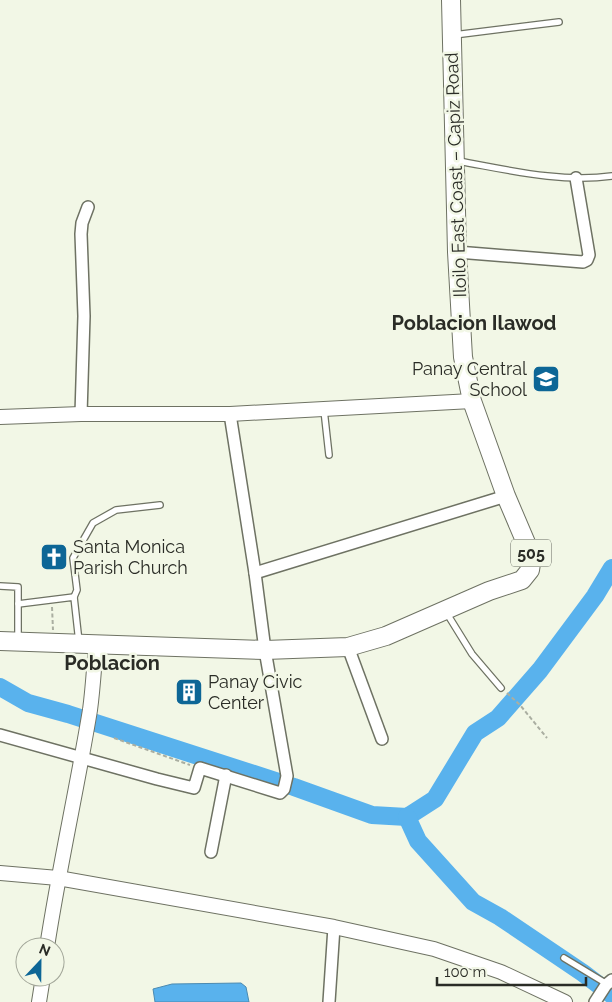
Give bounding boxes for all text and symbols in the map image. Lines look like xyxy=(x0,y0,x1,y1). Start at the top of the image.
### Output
street label: Iloilo East Coast – Capiz Road xyxy=(441,52,470,298)
district label: Poblacion Ilawod xyxy=(392,311,557,335)
place label: Panay Central School xyxy=(412,358,527,400)
school or university icon: Panay Central School xyxy=(531,364,561,394)
place label: Santa Monica Parish Church xyxy=(73,536,188,578)
road number: 505 xyxy=(511,540,551,566)
church icon: Santa Monica Parish Church xyxy=(39,542,69,572)
district label: Poblacion xyxy=(64,651,160,675)
place label: Panay Civic Center xyxy=(208,671,303,713)
building icon: Panay Civic Center xyxy=(174,677,204,707)
north arrow xyxy=(15,937,65,987)
text: N xyxy=(37,941,53,959)
scale bar xyxy=(437,954,586,986)
text: 100 m xyxy=(444,963,486,981)

